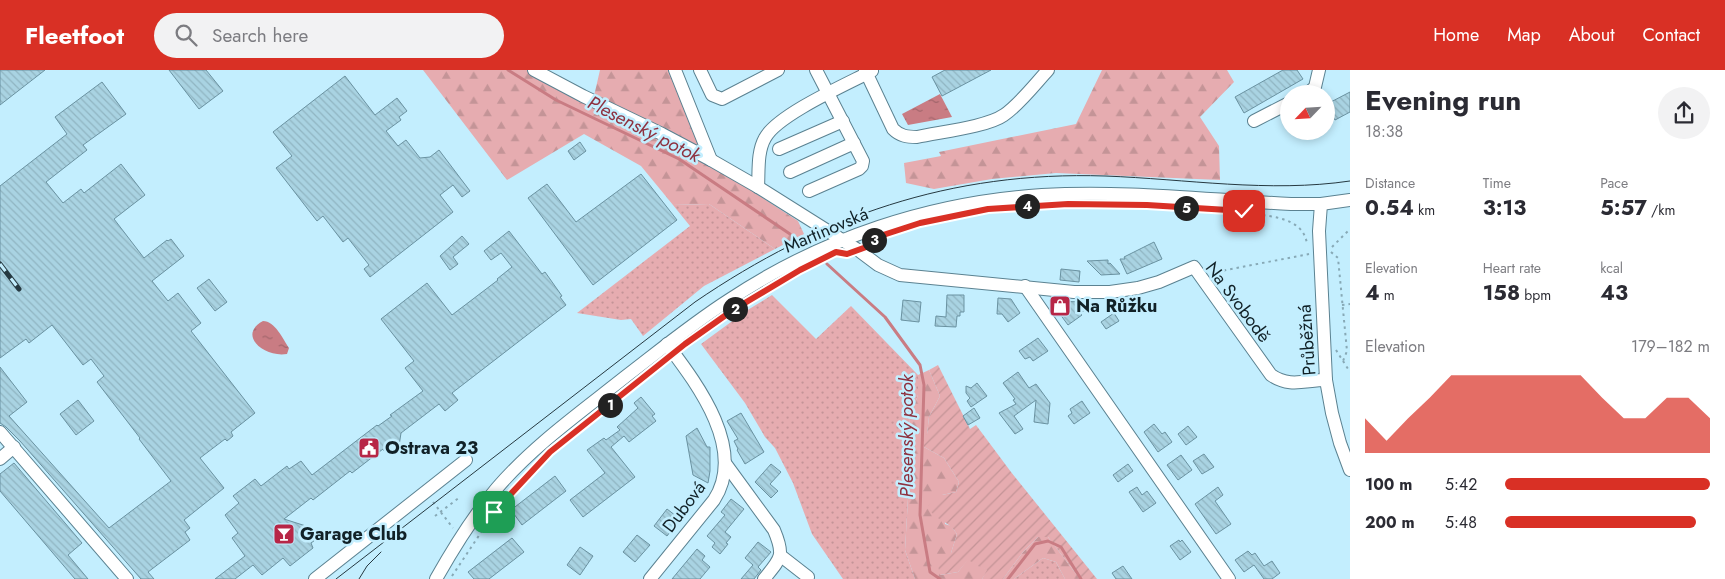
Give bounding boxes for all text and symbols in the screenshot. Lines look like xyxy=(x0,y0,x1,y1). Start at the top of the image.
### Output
search box xyxy=(154,13,504,58)
text: Fleetfoot xyxy=(25,18,124,53)
icon: search xyxy=(172,21,200,49)
text: Search here xyxy=(212,22,308,49)
text: Home xyxy=(1433,22,1479,48)
text: Map xyxy=(1507,22,1541,48)
text: About xyxy=(1569,22,1614,48)
text: Contact xyxy=(1642,22,1700,48)
text: Evening run xyxy=(1365,80,1521,121)
north arrow xyxy=(1280,85,1335,140)
map controls xyxy=(1280,85,1335,140)
button: share xyxy=(1658,87,1710,139)
water label: Plesenský potok xyxy=(583,89,706,169)
text: 18:38 xyxy=(1365,120,1403,143)
text: Distance xyxy=(1365,173,1415,193)
text: Time xyxy=(1483,173,1511,193)
text: Pace xyxy=(1600,173,1628,193)
pin xyxy=(1223,190,1265,232)
text: 0.54 xyxy=(1365,193,1414,223)
text: 3:13 xyxy=(1483,193,1526,223)
text: 5:57 xyxy=(1600,193,1647,223)
pin: 4 xyxy=(1014,194,1040,218)
text: 4 xyxy=(1023,196,1032,216)
pin: 5 xyxy=(1174,196,1198,220)
icon: check xyxy=(1230,197,1258,225)
text: 5 xyxy=(1182,198,1191,218)
text: km xyxy=(1414,200,1435,220)
text: /km xyxy=(1647,200,1675,220)
street label: Martinovská xyxy=(780,201,872,259)
pin: 3 xyxy=(862,228,886,252)
text: 3 xyxy=(870,230,879,250)
street label: Na Svobodě xyxy=(1199,256,1277,348)
text: Elevation xyxy=(1365,258,1418,278)
text: Heart rate xyxy=(1483,258,1541,278)
text: kcal xyxy=(1600,258,1623,278)
text: 4 xyxy=(1365,278,1380,308)
text: 158 xyxy=(1483,278,1520,308)
text: 43 xyxy=(1600,278,1628,308)
text: m xyxy=(1380,285,1395,305)
text: bpm xyxy=(1520,285,1551,305)
place label: Na Růžku xyxy=(1076,293,1157,319)
shop icon: Na Růžku xyxy=(1048,294,1072,318)
pin: 2 xyxy=(722,296,748,322)
text: 2 xyxy=(731,299,740,319)
street label: Průběžná xyxy=(1292,304,1322,376)
text: Elevation xyxy=(1365,335,1425,358)
text: 179–182 m xyxy=(1631,335,1710,358)
water label: Plesenský potok xyxy=(893,373,920,498)
pin: 1 xyxy=(598,392,622,418)
text: 1 xyxy=(607,395,614,415)
place label: Ostrava 23 xyxy=(385,435,478,461)
public building icon: Ostrava 23 xyxy=(357,436,381,460)
text: 100 m xyxy=(1365,473,1412,496)
text: 5:42 xyxy=(1445,473,1477,496)
street label: Dubová xyxy=(656,476,712,538)
pin xyxy=(473,491,515,533)
icon: arrive xyxy=(480,498,508,526)
text: 200 m xyxy=(1365,511,1415,534)
text: 5:48 xyxy=(1445,511,1477,534)
place label: Garage Club xyxy=(300,521,407,547)
bar icon: Garage Club xyxy=(272,522,296,546)

